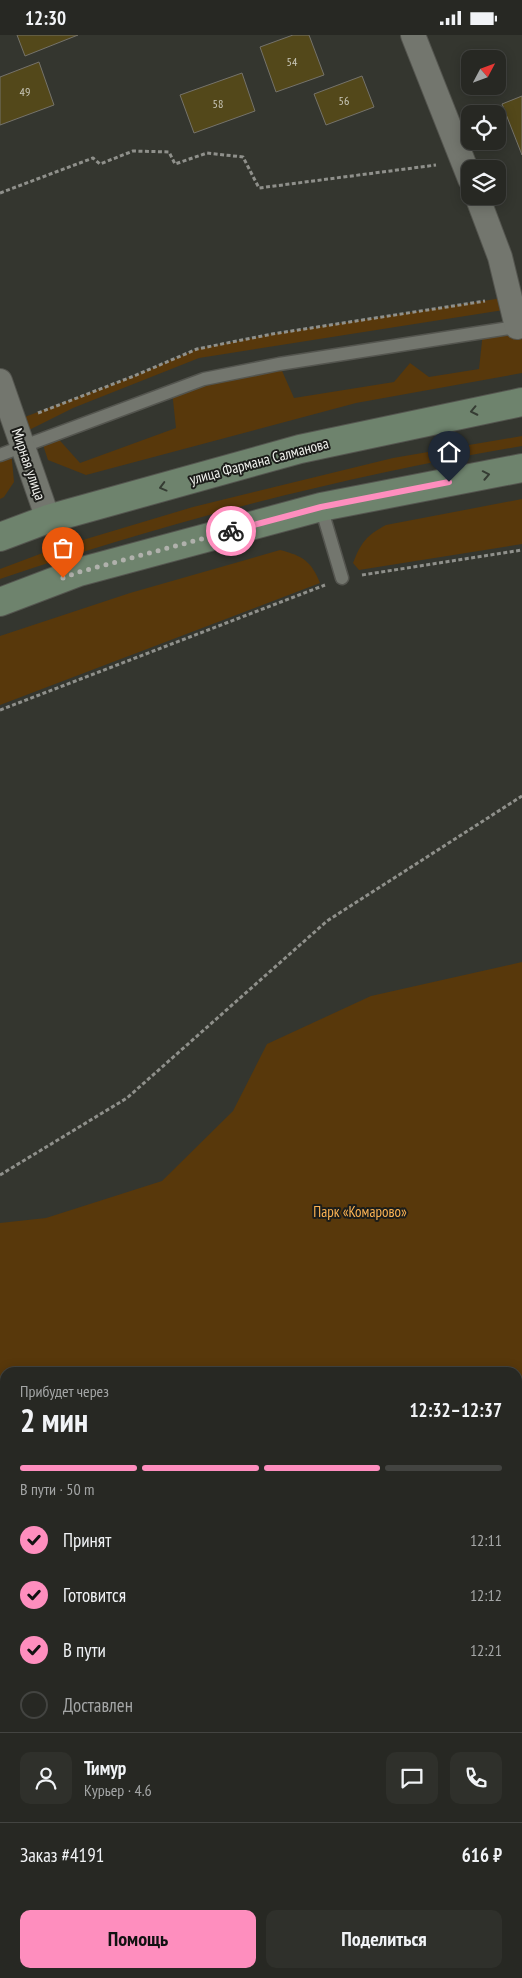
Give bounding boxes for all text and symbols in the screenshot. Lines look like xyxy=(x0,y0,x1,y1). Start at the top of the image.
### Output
text: 12:30 xyxy=(25,6,66,30)
north arrow xyxy=(461,50,506,95)
map controls xyxy=(461,50,506,205)
house number: 54 xyxy=(287,54,298,69)
house number: 49 xyxy=(20,84,30,99)
house number: 56 xyxy=(339,93,349,108)
house number: 58 xyxy=(213,96,223,111)
button: locate xyxy=(461,105,506,150)
button: layers xyxy=(461,160,506,205)
one-way arrow xyxy=(470,405,479,416)
street label: Мирная улица xyxy=(8,426,50,502)
pin xyxy=(428,431,470,482)
street label: улица Фармана Салманова xyxy=(187,433,331,489)
icon: home xyxy=(435,438,463,466)
one-way arrow xyxy=(482,470,491,480)
one-way arrow xyxy=(160,481,168,491)
courier xyxy=(206,506,256,556)
icon: bike xyxy=(217,517,245,545)
pin xyxy=(42,527,84,578)
icon: bag xyxy=(49,534,77,562)
park label: Парк «Комарово» xyxy=(313,1202,407,1221)
text: Прибудет через xyxy=(20,1381,109,1401)
text: 12:32–12:37 xyxy=(409,1398,502,1422)
text: 2 мин xyxy=(20,1399,88,1441)
text: В пути · 50 m xyxy=(20,1479,94,1499)
icon: check xyxy=(20,1526,48,1554)
text: Принят xyxy=(63,1528,111,1552)
text: 12:11 xyxy=(470,1530,502,1550)
icon: check xyxy=(20,1581,48,1609)
text: Готовится xyxy=(63,1583,126,1607)
text: 12:12 xyxy=(470,1585,502,1605)
icon: check xyxy=(20,1636,48,1664)
text: В пути xyxy=(63,1638,106,1662)
text: 12:21 xyxy=(470,1640,502,1660)
text: Доставлен xyxy=(63,1693,133,1717)
button: person xyxy=(20,1752,72,1804)
button: chat xyxy=(386,1752,438,1804)
button: phone xyxy=(450,1752,502,1804)
text: Тимур xyxy=(84,1756,126,1780)
text: Курьер · 4.6 xyxy=(84,1780,152,1800)
text: Заказ #4191 xyxy=(20,1843,104,1867)
text: 616 ₽ xyxy=(462,1843,502,1867)
button: Помощь xyxy=(20,1910,256,1968)
button: Поделиться xyxy=(266,1910,502,1968)

